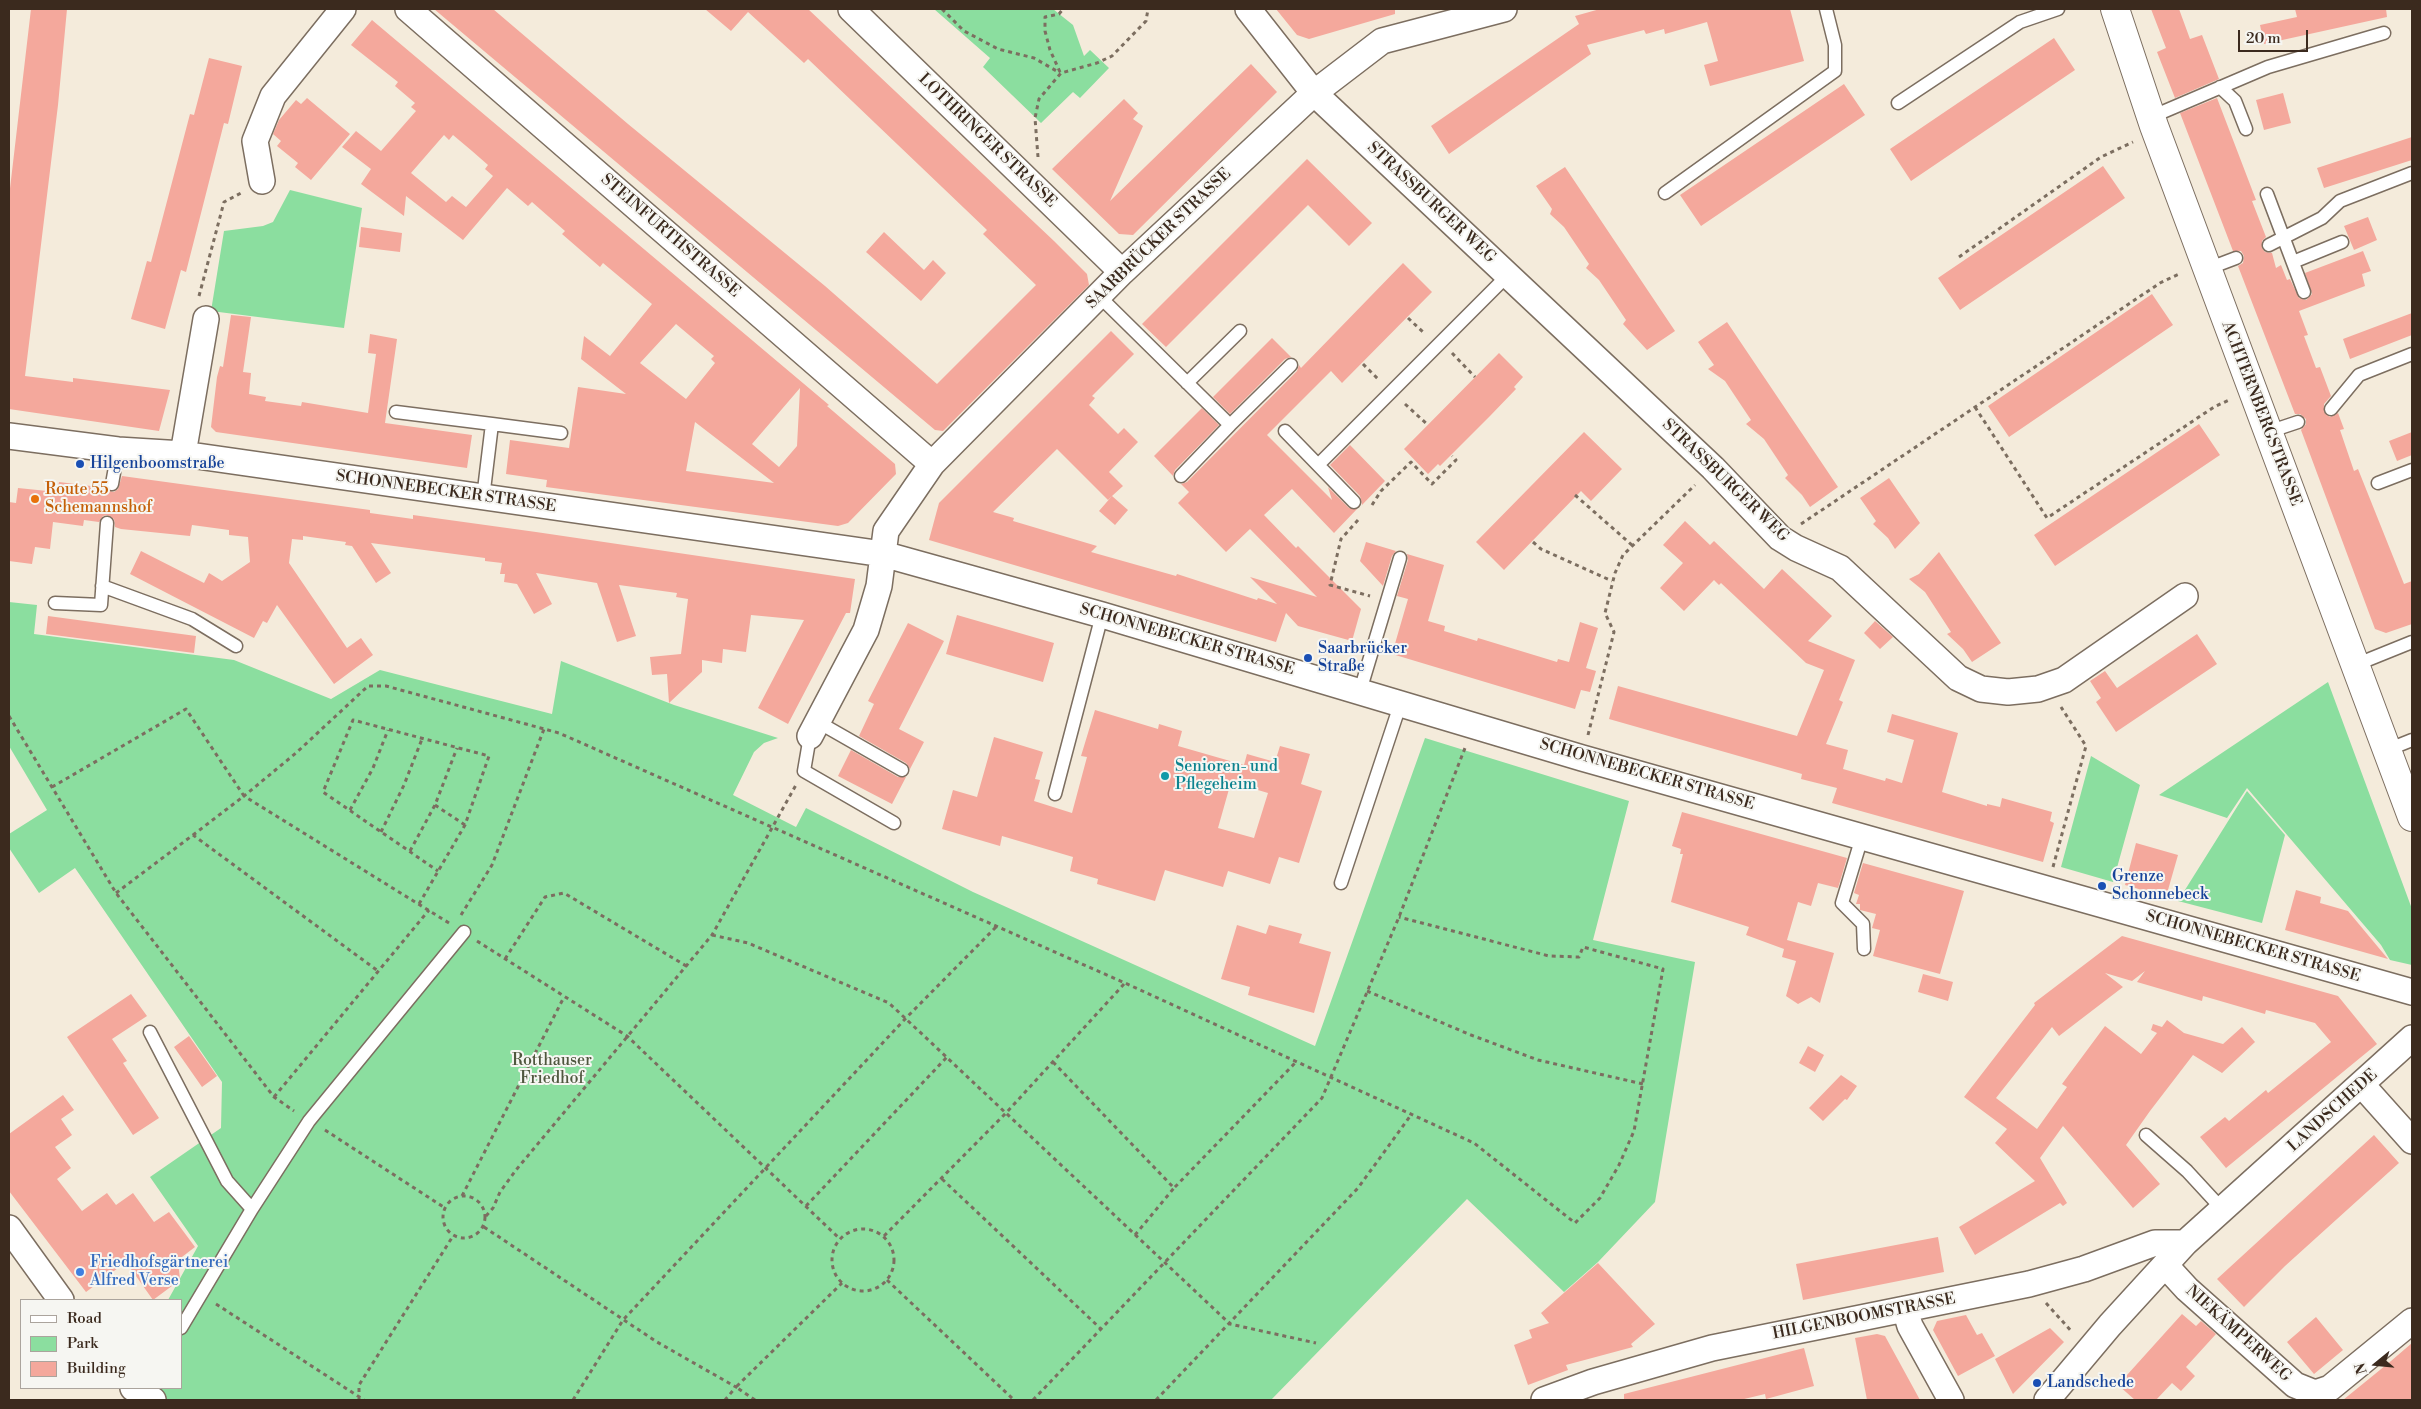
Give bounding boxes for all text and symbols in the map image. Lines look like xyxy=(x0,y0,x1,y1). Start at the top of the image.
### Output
scale bar xyxy=(2241,20,2311,52)
text: 20 m xyxy=(2246,29,2281,48)
street label: LOTHRINGER STRASSE xyxy=(914,70,1060,212)
street label: STRASSBURGER WEG xyxy=(1363,139,1499,267)
street label: SAARBRÜCKER STRASSE xyxy=(1083,165,1235,313)
street label: STEINFURTHSTRASSE xyxy=(596,170,744,302)
street label: ACHTERNBERGSTRASSE xyxy=(2217,319,2305,509)
street label: STRASSBURGER WEG xyxy=(1658,416,1792,546)
place label: Hilgenboomstraße xyxy=(90,454,224,474)
marker: Hilgenboomstraße xyxy=(74,458,86,470)
street label: SCHONNEBECKER STRASSE xyxy=(335,467,557,517)
place label: Route 55 Schemannshof xyxy=(45,480,152,518)
marker: Route 55 Schemannshof xyxy=(29,493,41,505)
street label: SCHONNEBECKER STRASSE xyxy=(1078,600,1296,680)
place label: Saarbrücker Straße xyxy=(1318,639,1407,677)
marker: Saarbrücker Straße xyxy=(1302,652,1314,664)
street label: SCHONNEBECKER STRASSE xyxy=(1538,735,1756,815)
place label: Senioren- und Pflegeheim xyxy=(1175,757,1278,795)
marker: Senioren- und Pflegeheim xyxy=(1159,770,1171,782)
place label: Grenze Schonnebeck xyxy=(2112,867,2208,905)
marker: Grenze Schonnebeck xyxy=(2096,880,2108,892)
street label: SCHONNEBECKER STRASSE xyxy=(2144,907,2362,987)
park label: Rotthauser Friedhof xyxy=(512,1051,592,1089)
street label: LANDSCHEDE xyxy=(2284,1066,2382,1156)
place label: Friedhofsgärtnerei Alfred Verse xyxy=(90,1253,228,1291)
marker: Friedhofsgärtnerei Alfred Verse xyxy=(74,1266,86,1278)
street label: NIEKÄMPERWEG xyxy=(2181,1282,2295,1386)
street label: HILGENBOOMSTRASSE xyxy=(1771,1290,1957,1344)
legend xyxy=(20,1299,182,1389)
text: Road xyxy=(67,1309,102,1328)
text: Park xyxy=(67,1334,98,1353)
north arrow xyxy=(2351,1339,2401,1389)
text: Building xyxy=(67,1359,126,1378)
text: N xyxy=(2351,1360,2372,1376)
place label: Landschede xyxy=(2047,1373,2134,1393)
marker: Landschede xyxy=(2031,1377,2043,1389)

